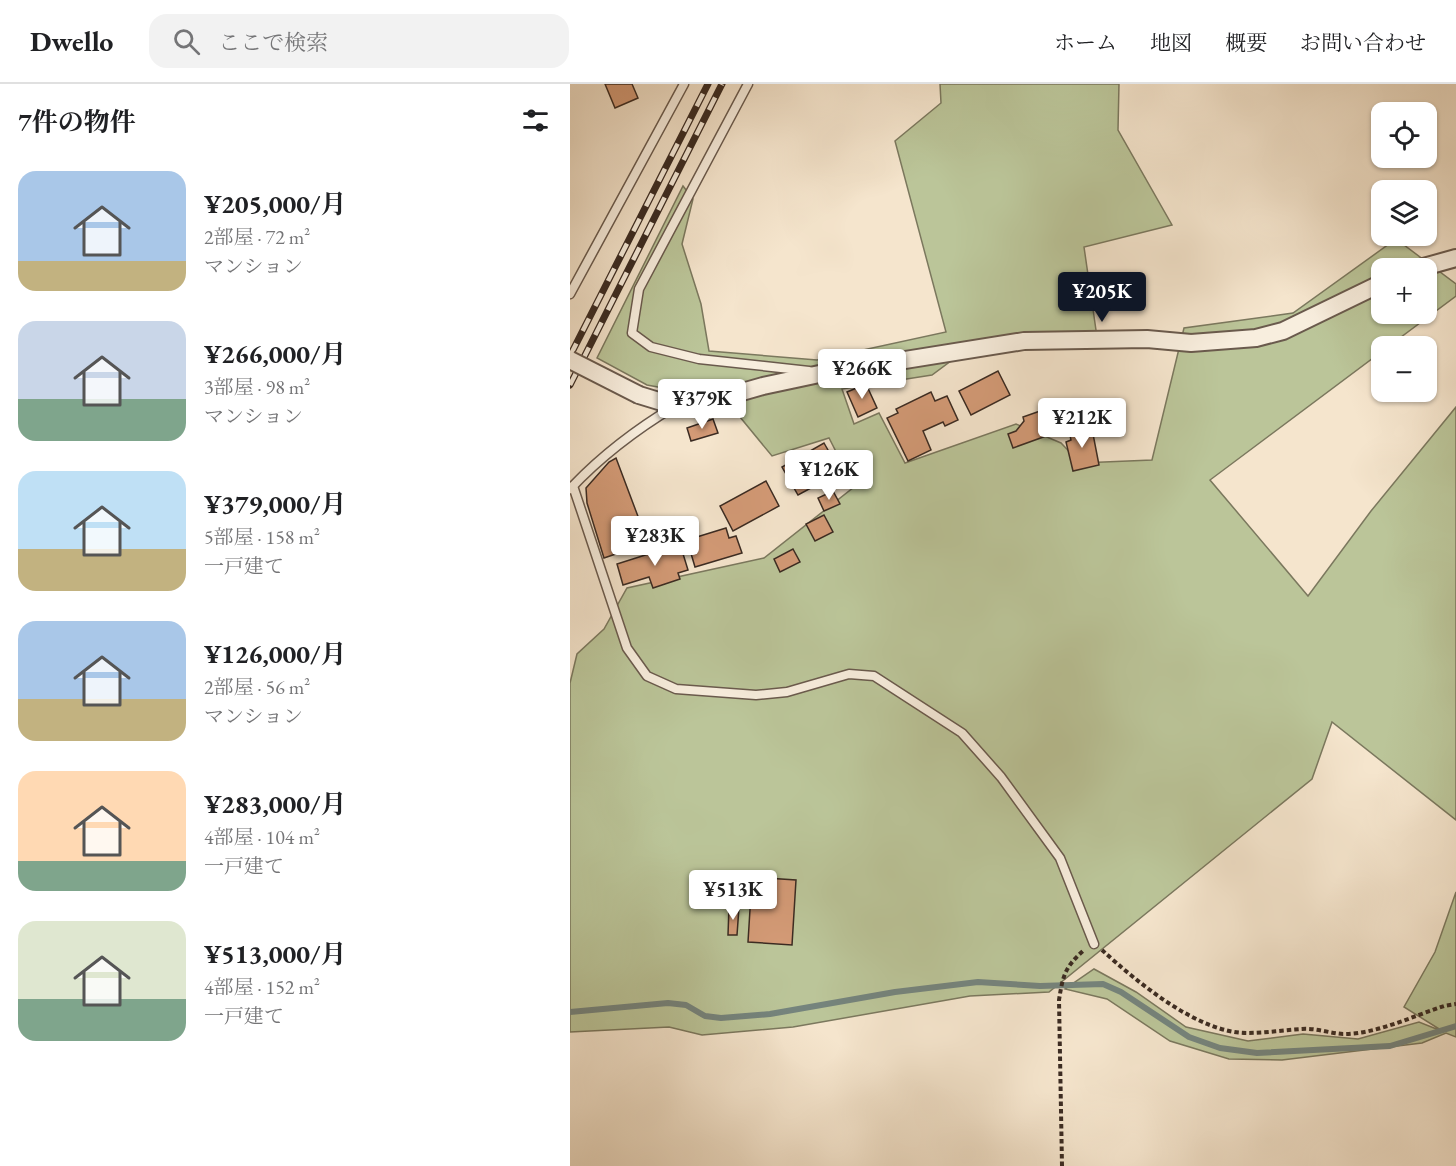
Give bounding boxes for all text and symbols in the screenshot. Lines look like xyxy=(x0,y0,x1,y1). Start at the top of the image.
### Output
search box xyxy=(149,14,569,68)
text: Dwello xyxy=(30,23,113,59)
icon: search xyxy=(170,25,203,58)
text: ここで検索 xyxy=(218,28,328,57)
text: ホーム xyxy=(1054,29,1117,56)
text: 地図 xyxy=(1150,29,1192,56)
text: 概要 xyxy=(1225,29,1267,56)
text: お問い合わせ xyxy=(1300,29,1426,56)
map controls xyxy=(1371,102,1437,402)
button: locate xyxy=(1371,102,1437,168)
icon: filters xyxy=(519,104,552,137)
text: 7件の物件 xyxy=(18,105,136,139)
button: layers xyxy=(1371,180,1437,246)
text: ¥205,000/月 xyxy=(204,187,346,221)
icon: home xyxy=(66,195,138,267)
text: 2部屋 · 72 m² xyxy=(204,224,310,250)
text: マンション xyxy=(204,253,303,279)
button: + xyxy=(1371,258,1437,324)
pin: ¥205K xyxy=(1060,272,1144,323)
text: ¥205K xyxy=(1072,278,1132,304)
button: − xyxy=(1371,336,1437,402)
text: ¥266,000/月 xyxy=(204,337,346,371)
icon: home xyxy=(66,345,138,417)
pin: ¥266K xyxy=(820,349,904,400)
text: ¥266K xyxy=(832,355,892,381)
text: 3部屋 · 98 m² xyxy=(204,374,310,400)
pin: ¥379K xyxy=(660,379,744,430)
text: ¥379K xyxy=(672,385,732,411)
pin: ¥212K xyxy=(1040,398,1124,449)
text: マンション xyxy=(204,403,303,429)
text: ¥212K xyxy=(1052,404,1112,430)
pin: ¥126K xyxy=(787,450,871,501)
text: ¥126K xyxy=(799,456,859,482)
text: ¥379,000/月 xyxy=(204,487,346,521)
icon: home xyxy=(66,495,138,567)
pin: ¥283K xyxy=(613,516,697,567)
text: ¥283K xyxy=(625,522,685,548)
text: 5部屋 · 158 m² xyxy=(204,524,320,550)
text: 一戸建て xyxy=(204,553,284,579)
text: ¥126,000/月 xyxy=(204,637,346,671)
icon: home xyxy=(66,645,138,717)
text: 2部屋 · 56 m² xyxy=(204,674,310,700)
text: マンション xyxy=(204,703,303,729)
text: ¥283,000/月 xyxy=(204,787,346,821)
icon: home xyxy=(66,795,138,867)
text: 4部屋 · 104 m² xyxy=(204,824,320,850)
text: 一戸建て xyxy=(204,853,284,879)
pin: ¥513K xyxy=(691,870,775,921)
text: ¥513K xyxy=(703,876,763,902)
text: ¥513,000/月 xyxy=(204,937,346,971)
icon: home xyxy=(66,945,138,1017)
text: 4部屋 · 152 m² xyxy=(204,974,320,1000)
text: 一戸建て xyxy=(204,1003,284,1029)

